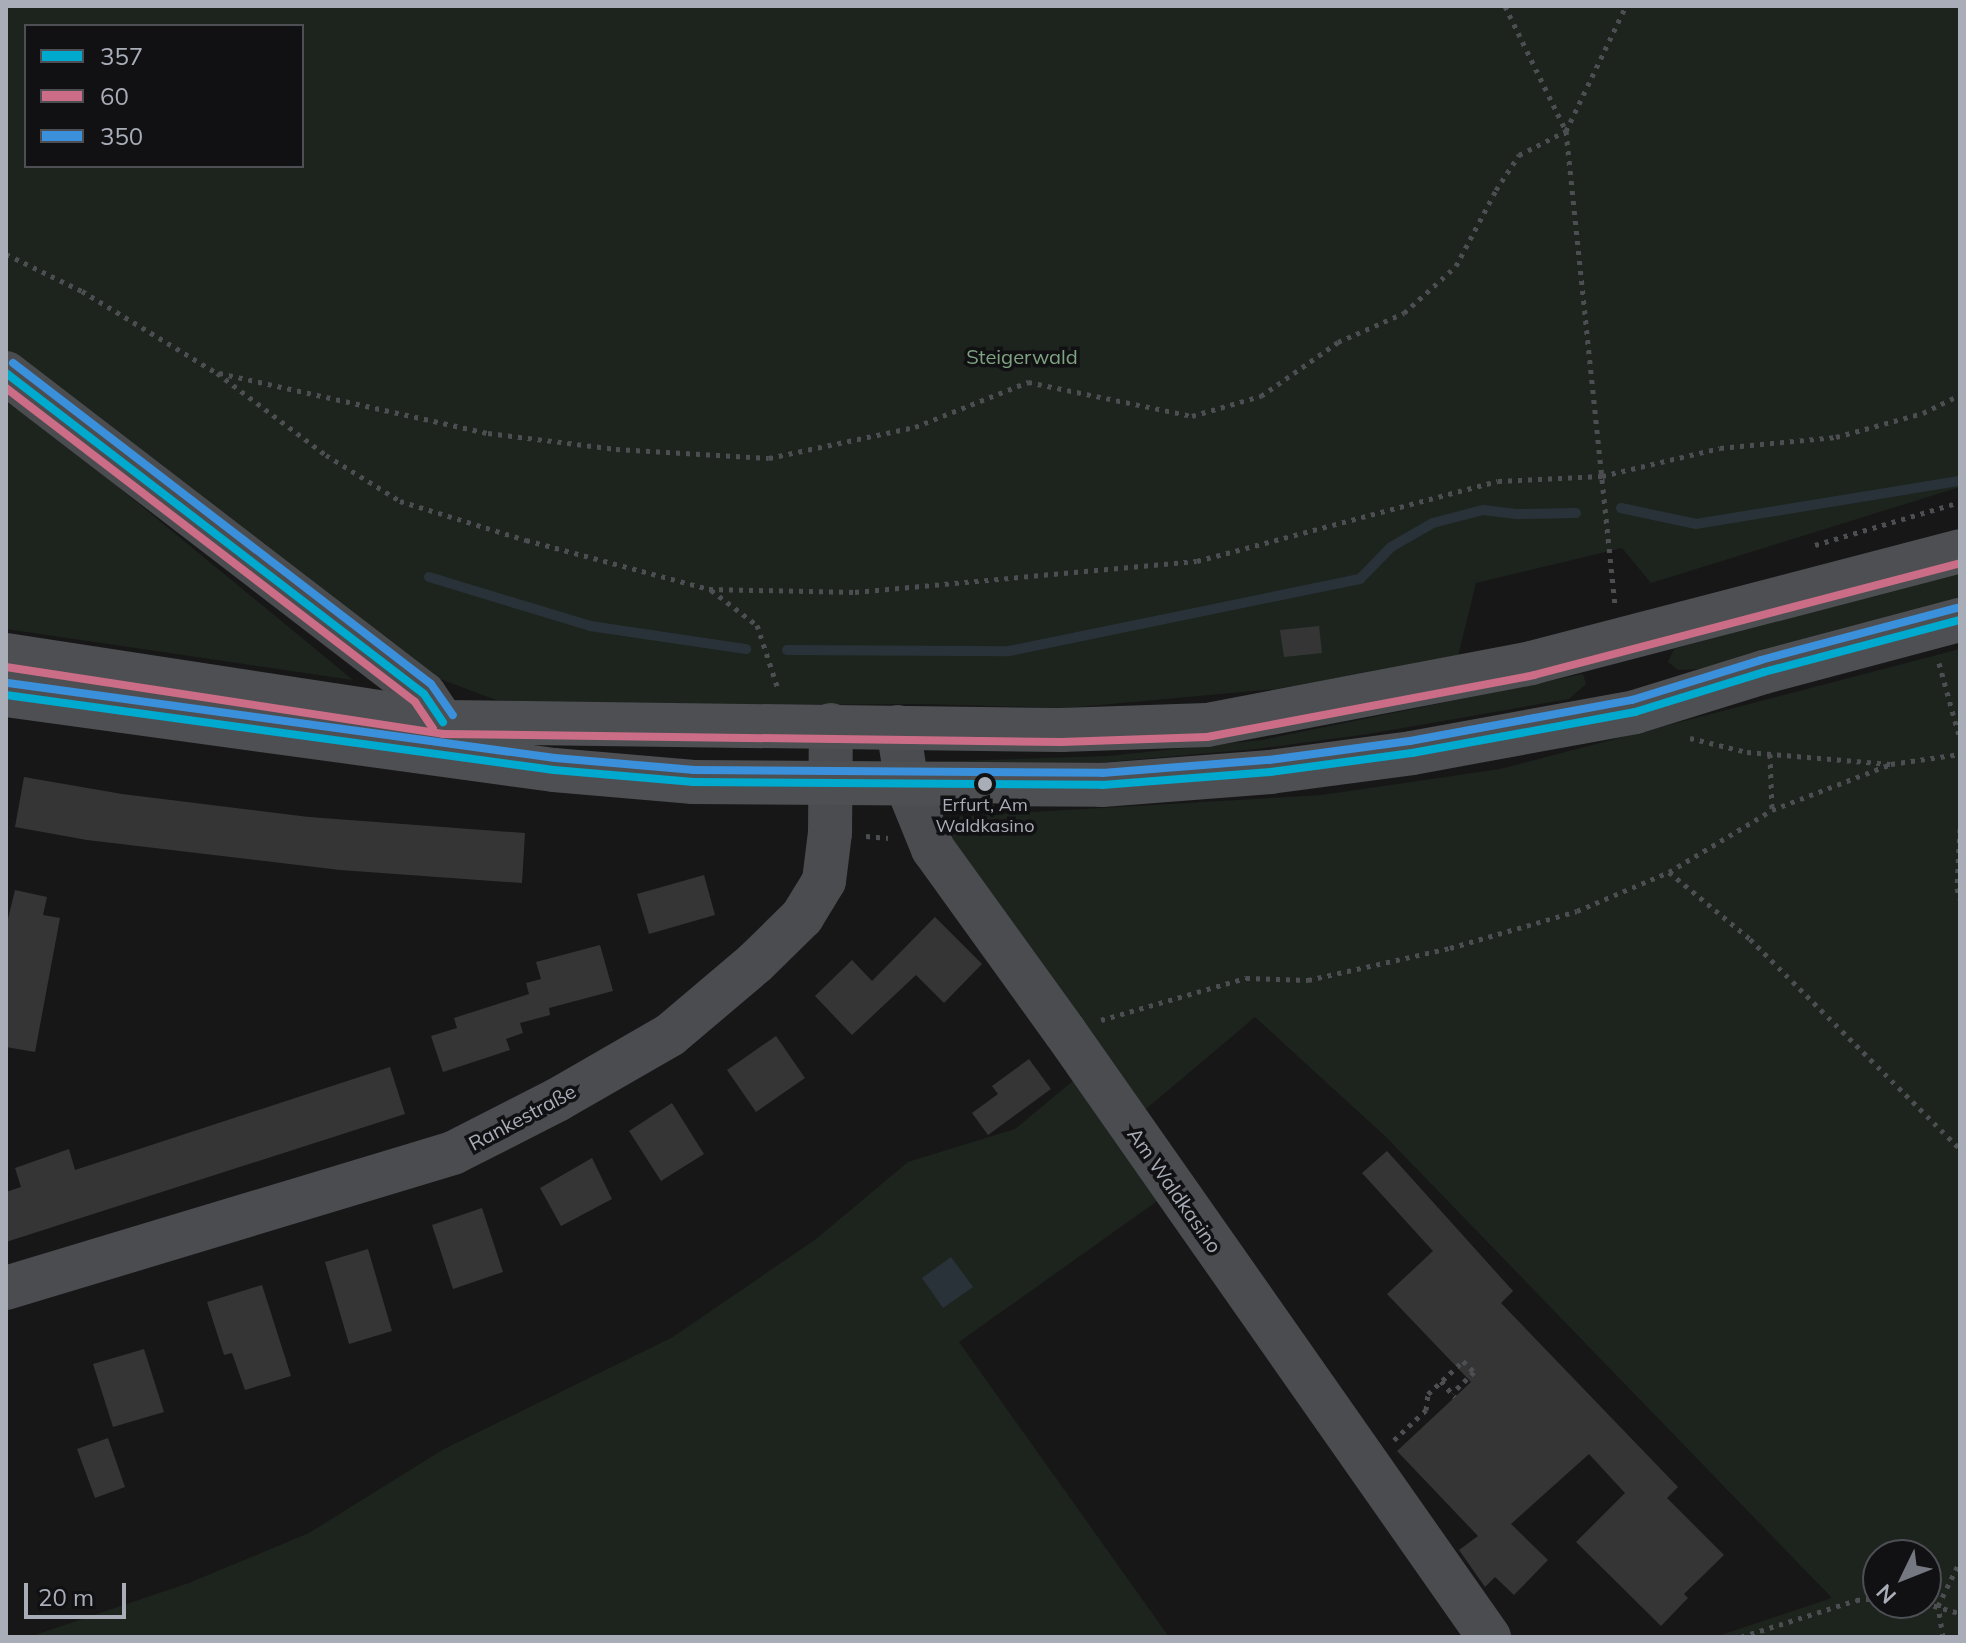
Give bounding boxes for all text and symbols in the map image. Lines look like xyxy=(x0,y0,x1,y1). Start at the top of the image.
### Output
legend xyxy=(24,24,304,168)
text: 357 xyxy=(100,41,143,71)
text: 60 xyxy=(100,81,129,111)
text: 350 xyxy=(100,121,143,151)
park label: Steigerwald xyxy=(966,344,1078,368)
marker: Erfurt, Am Waldkasino xyxy=(977,776,993,792)
place label: Erfurt, Am Waldkasino xyxy=(936,795,1034,838)
street label: Rankestraße xyxy=(464,1079,580,1155)
street label: Am Waldkasino xyxy=(1123,1123,1227,1257)
north arrow xyxy=(1862,1539,1942,1619)
scale bar xyxy=(28,1567,130,1617)
text: N xyxy=(1870,1578,1902,1610)
text: 20 m xyxy=(38,1582,94,1612)

